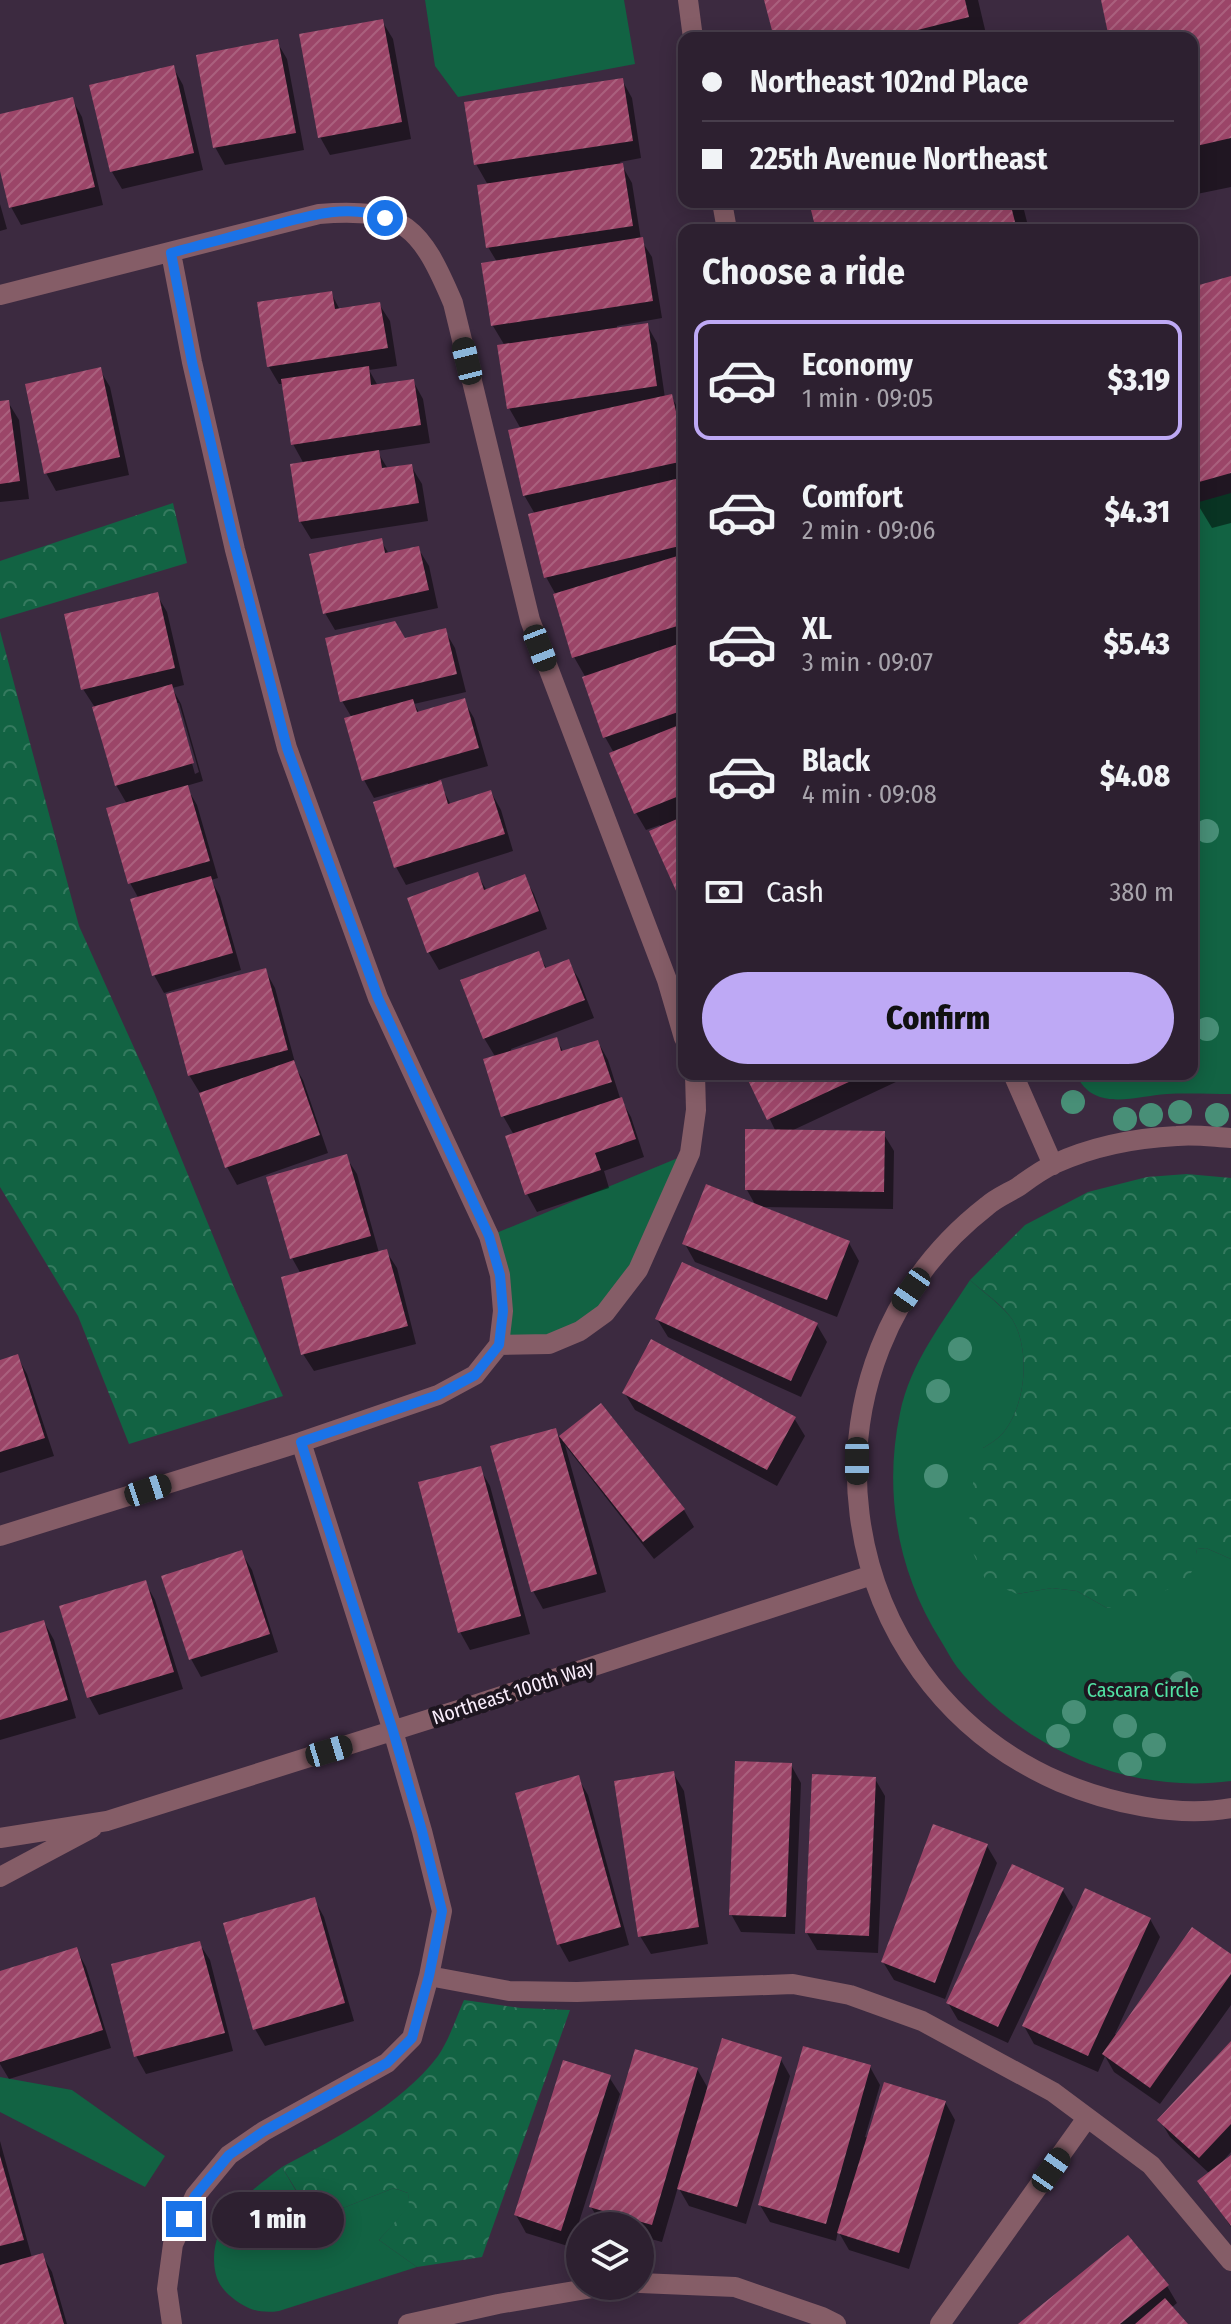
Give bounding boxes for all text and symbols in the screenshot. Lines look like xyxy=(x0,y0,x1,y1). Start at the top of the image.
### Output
text: Northeast 102nd Place xyxy=(750,64,1029,100)
text: 225th Avenue Northeast xyxy=(750,141,1048,177)
route start xyxy=(367,200,403,236)
text: Choose a ride xyxy=(702,250,905,294)
car xyxy=(450,335,484,387)
icon: car xyxy=(706,344,778,416)
text: Economy xyxy=(802,347,913,383)
text: $3.19 xyxy=(1108,362,1170,398)
text: 1 min · 09:05 xyxy=(802,383,933,414)
icon: car xyxy=(706,476,778,548)
text: Comfort xyxy=(802,479,903,515)
text: $4.31 xyxy=(1105,494,1170,530)
text: 2 min · 09:06 xyxy=(802,515,935,546)
icon: car xyxy=(706,608,778,680)
text: XL xyxy=(802,611,832,647)
car xyxy=(520,621,560,675)
text: $5.43 xyxy=(1104,626,1170,662)
text: 3 min · 09:07 xyxy=(802,647,933,678)
icon: car xyxy=(706,740,778,812)
text: Black xyxy=(802,743,870,779)
text: $4.08 xyxy=(1100,758,1170,794)
text: 4 min · 09:08 xyxy=(802,779,937,810)
icon: cash xyxy=(702,870,746,914)
text: Cash xyxy=(766,874,824,910)
text: 380 m xyxy=(1110,877,1174,908)
button: Confirm xyxy=(702,972,1174,1064)
car xyxy=(887,1263,935,1317)
car xyxy=(845,1437,869,1485)
car xyxy=(121,1471,175,1509)
street label: Northeast 100th Way xyxy=(429,1654,597,1730)
park label: Cascara Circle xyxy=(1087,1678,1199,1702)
car xyxy=(303,1733,355,1769)
car xyxy=(1027,2143,1075,2197)
callout: 1 min xyxy=(212,2191,344,2247)
route end xyxy=(166,2201,202,2237)
text: 1 min xyxy=(250,2204,306,2235)
map controls xyxy=(566,2212,654,2300)
button: layers xyxy=(566,2212,654,2300)

